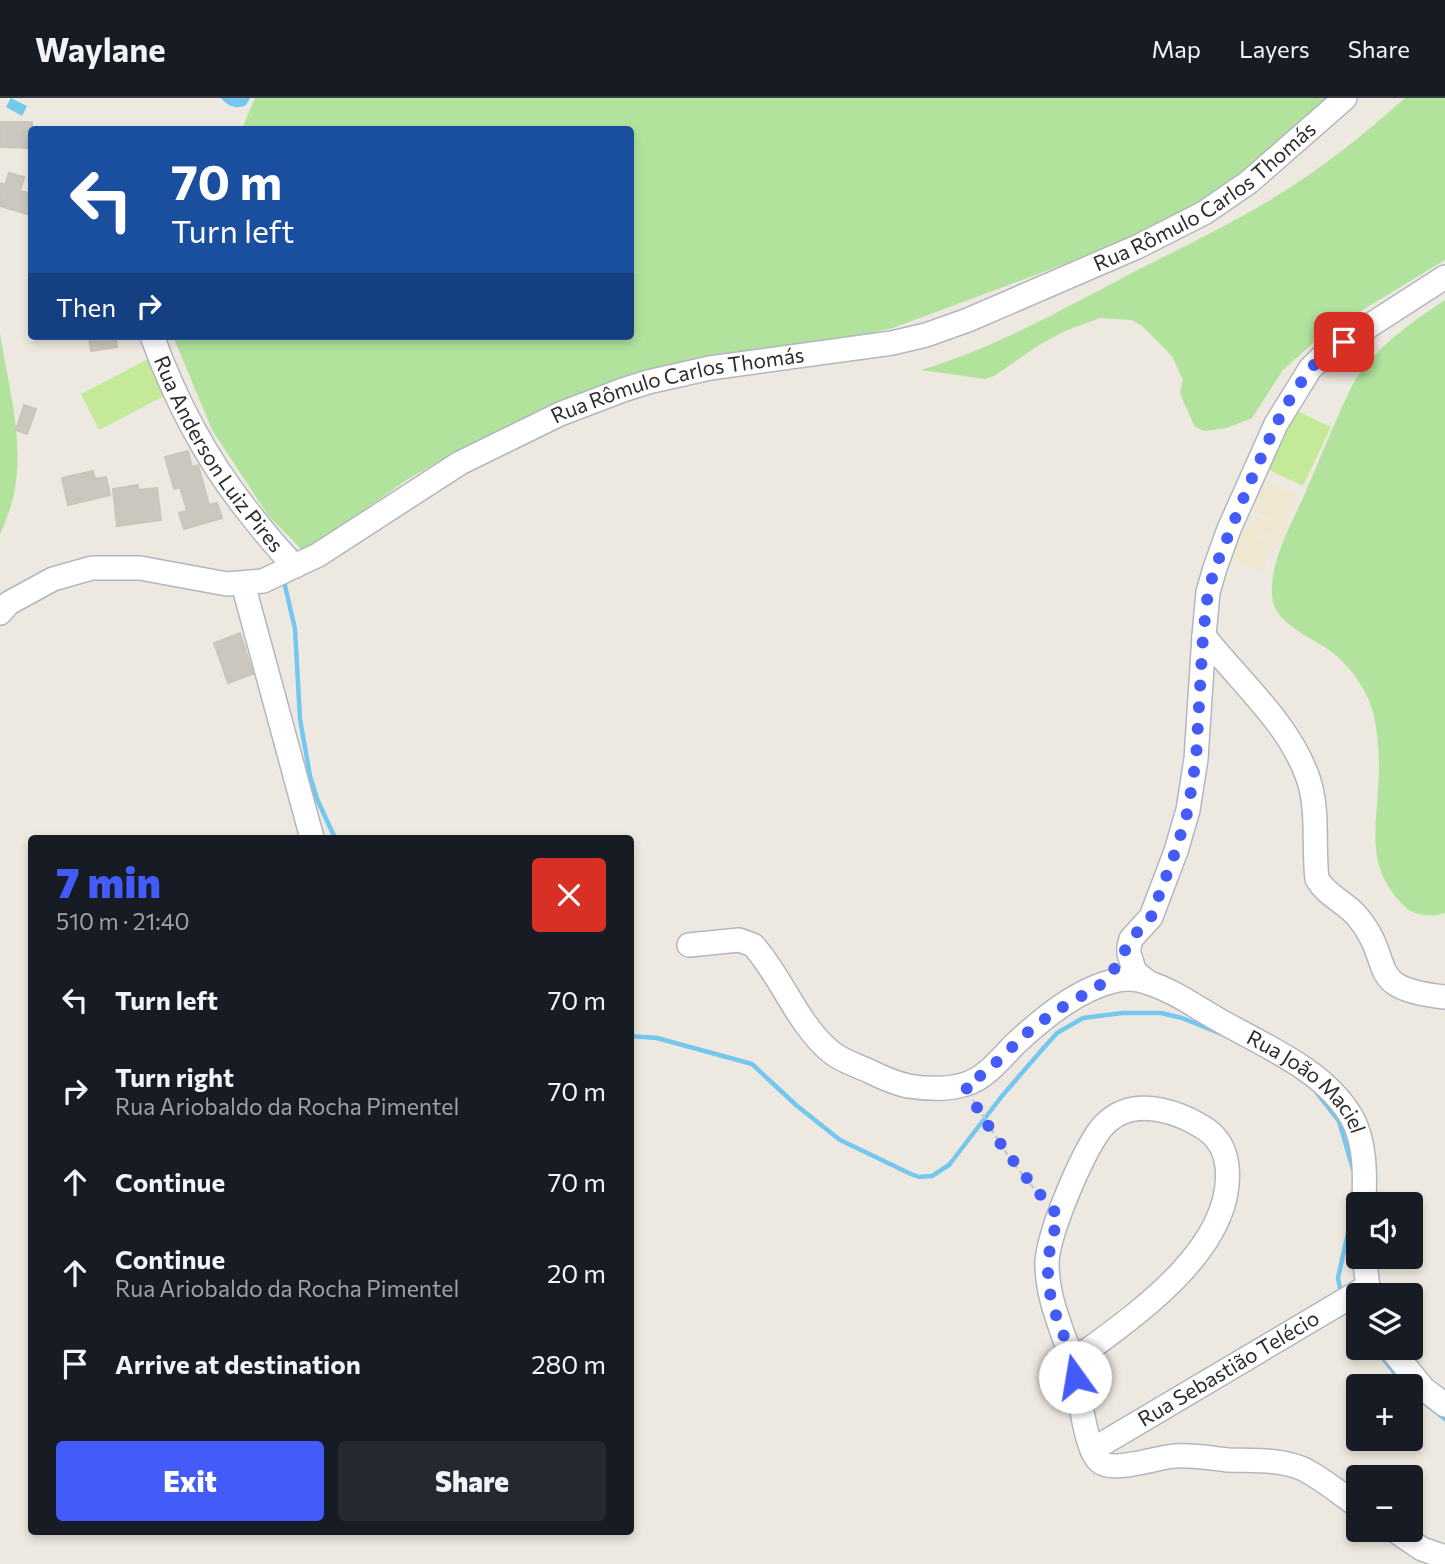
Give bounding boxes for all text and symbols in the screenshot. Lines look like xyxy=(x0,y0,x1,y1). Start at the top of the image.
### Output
text: Waylane xyxy=(35,28,166,69)
text: Map xyxy=(1152,34,1201,63)
text: Layers xyxy=(1239,34,1310,63)
text: Share xyxy=(1348,34,1410,63)
street label: Rua Rômulo Carlos Thomás xyxy=(1089,116,1320,275)
text: 70 m xyxy=(171,150,282,210)
icon: left xyxy=(56,154,147,245)
text: Turn left xyxy=(171,210,295,250)
icon: right xyxy=(130,287,168,325)
text: Then xyxy=(56,291,116,322)
pin xyxy=(1314,312,1374,372)
icon: arrive xyxy=(1325,323,1363,361)
street label: Rua Rômulo Carlos Thomás xyxy=(546,341,806,428)
street label: Rua Anderson Luiz Pires xyxy=(150,352,289,557)
text: 7 min xyxy=(56,855,161,907)
button: close xyxy=(532,858,606,932)
text: 510 m · 21:40 xyxy=(56,907,190,935)
icon: left xyxy=(56,981,94,1019)
text: Turn left xyxy=(115,984,218,1015)
text: 70 m xyxy=(548,984,606,1015)
street label: Rua João Maciel xyxy=(1243,1024,1372,1136)
text: Turn right xyxy=(115,1061,234,1092)
icon: right xyxy=(56,1072,94,1110)
text: 70 m xyxy=(548,1075,606,1106)
text: Rua Ariobaldo da Rocha Pimentel xyxy=(115,1092,459,1120)
icon: ahead xyxy=(56,1163,94,1201)
text: Continue xyxy=(115,1166,225,1197)
text: 70 m xyxy=(548,1166,606,1197)
map controls xyxy=(1346,1192,1423,1542)
button: sound xyxy=(1346,1192,1423,1269)
text: Continue xyxy=(115,1243,225,1274)
icon: ahead xyxy=(56,1254,94,1292)
text: 20 m xyxy=(547,1257,606,1288)
text: Rua Ariobaldo da Rocha Pimentel xyxy=(115,1274,459,1302)
button: layers xyxy=(1346,1283,1423,1360)
street label: Rua Sebastião Telécio xyxy=(1133,1304,1323,1431)
position arrow xyxy=(1038,1340,1112,1414)
icon: arrive xyxy=(56,1345,94,1383)
text: Arrive at destination xyxy=(115,1348,361,1379)
text: 280 m xyxy=(531,1348,606,1379)
button: + xyxy=(1346,1374,1423,1451)
button: Exit xyxy=(56,1441,324,1521)
button: Share xyxy=(338,1441,606,1521)
button: − xyxy=(1346,1465,1423,1542)

